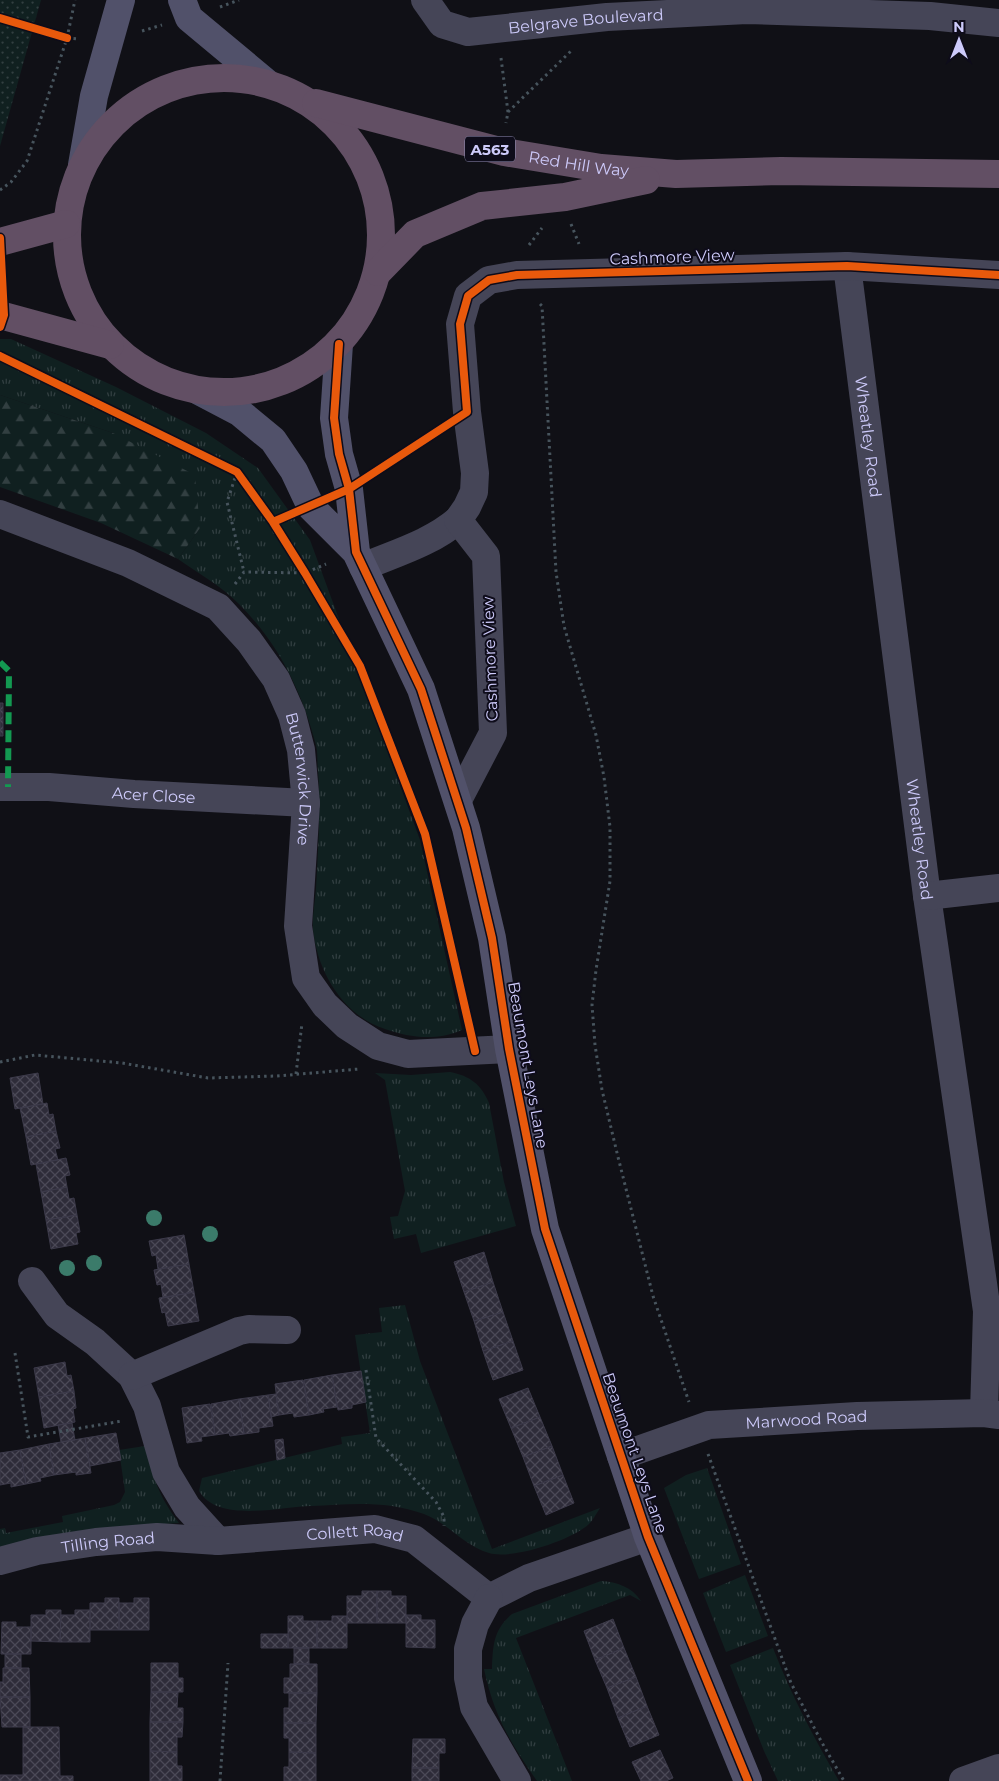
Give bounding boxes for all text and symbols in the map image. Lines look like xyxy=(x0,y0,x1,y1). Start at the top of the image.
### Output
street label: Belgrave Boulevard xyxy=(507,5,664,37)
north arrow xyxy=(934,15,984,65)
text: N xyxy=(953,18,965,36)
road number: A563 xyxy=(465,136,515,162)
street label: Red Hill Way xyxy=(527,147,630,180)
street label: Cashmore View xyxy=(609,245,735,269)
street label: Wheatley Road xyxy=(852,375,886,499)
street label: Cashmore View xyxy=(478,596,502,722)
street label: Butterwick Drive xyxy=(282,710,316,846)
street label: Wheatley Road xyxy=(903,778,937,901)
street label: Acer Close xyxy=(111,783,196,807)
street label: Beaumont Leys Lane xyxy=(504,980,552,1150)
street label: Beaumont Leys Lane xyxy=(599,1370,671,1536)
street label: Marwood Road xyxy=(745,1406,868,1432)
street label: Collett Road xyxy=(306,1520,406,1545)
street label: Tilling Road xyxy=(60,1528,156,1557)

